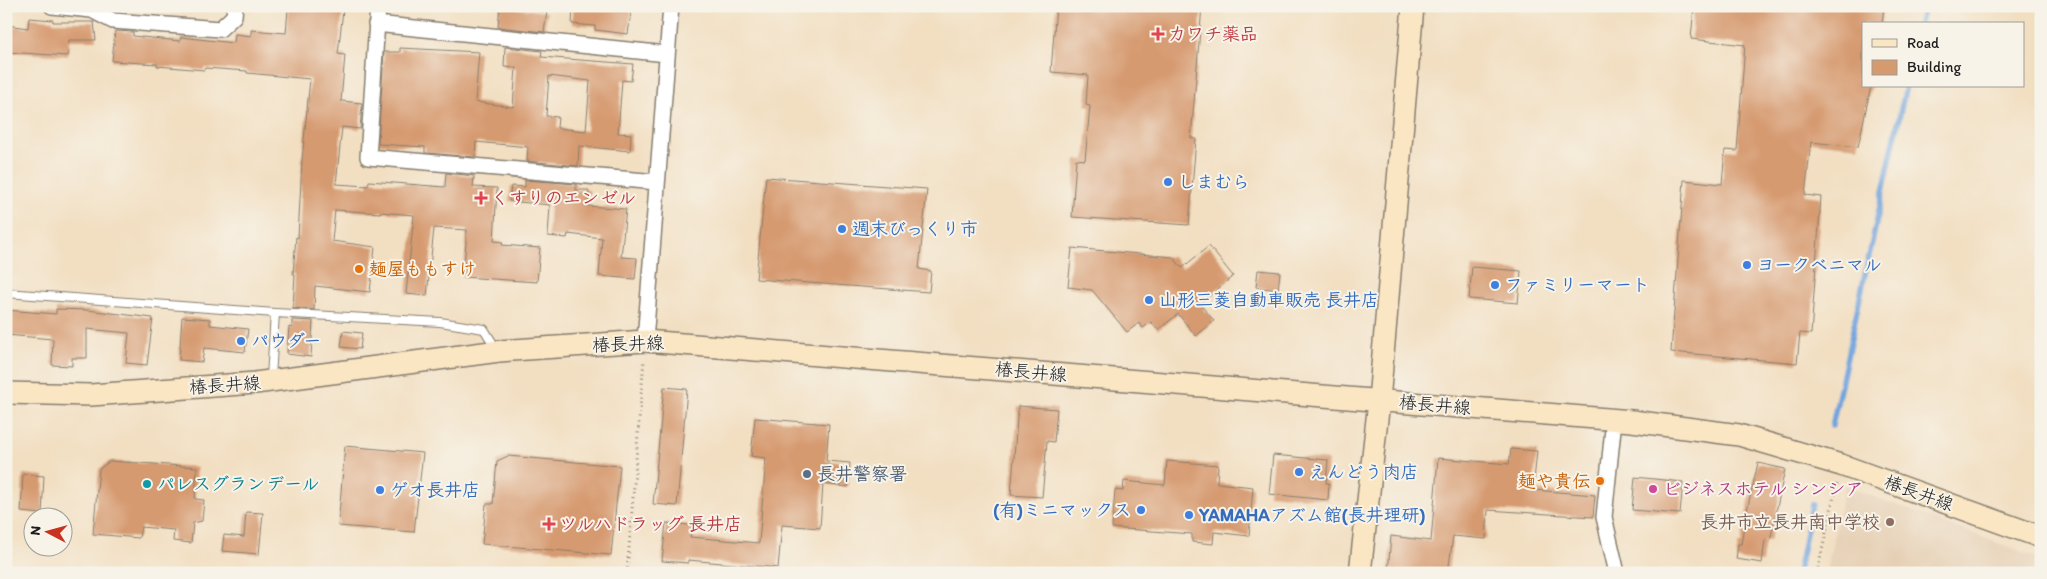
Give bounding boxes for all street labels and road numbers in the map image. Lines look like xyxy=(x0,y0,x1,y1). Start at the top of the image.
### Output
street label: 椿長井線 xyxy=(592,332,664,356)
street label: 椿長井線 xyxy=(994,358,1068,386)
street label: 椿長井線 xyxy=(188,372,262,398)
street label: 椿長井線 xyxy=(1398,391,1472,419)
street label: 椿長井線 xyxy=(1881,470,1957,516)

